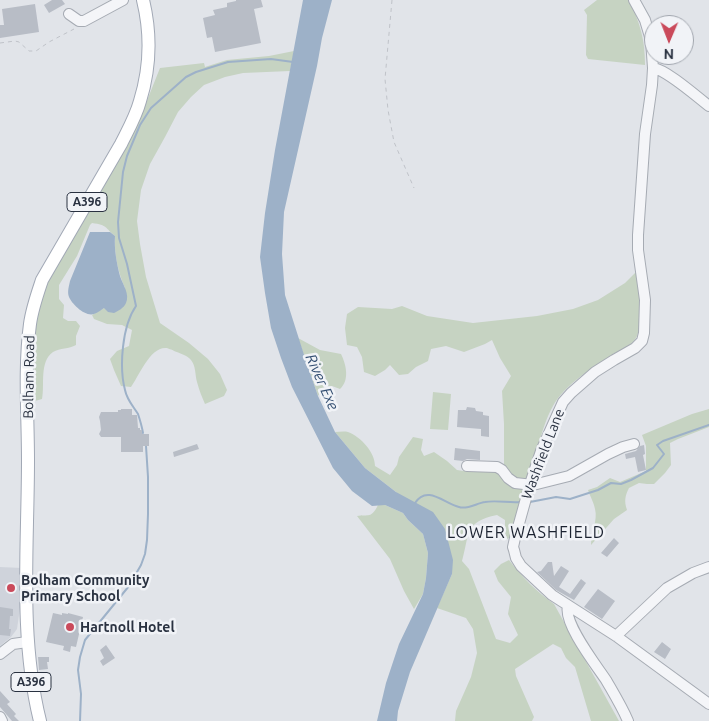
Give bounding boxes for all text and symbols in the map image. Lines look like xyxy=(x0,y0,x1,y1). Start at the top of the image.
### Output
north arrow xyxy=(644,15,694,65)
text: N xyxy=(663,46,674,62)
road number: A396 xyxy=(67,192,107,212)
street label: Bolham Road xyxy=(20,335,38,419)
water label: River Exe xyxy=(302,351,342,413)
street label: Washfield Lane xyxy=(518,406,568,502)
district label: LOWER WASHFIELD xyxy=(445,523,607,543)
place label: Bolham Community Primary School xyxy=(21,572,149,604)
marker: Bolham Community Primary School xyxy=(5,582,17,594)
place label: Hartnoll Hotel xyxy=(80,619,175,635)
marker: Hartnoll Hotel xyxy=(64,621,76,633)
road number: A396 xyxy=(11,672,51,692)

